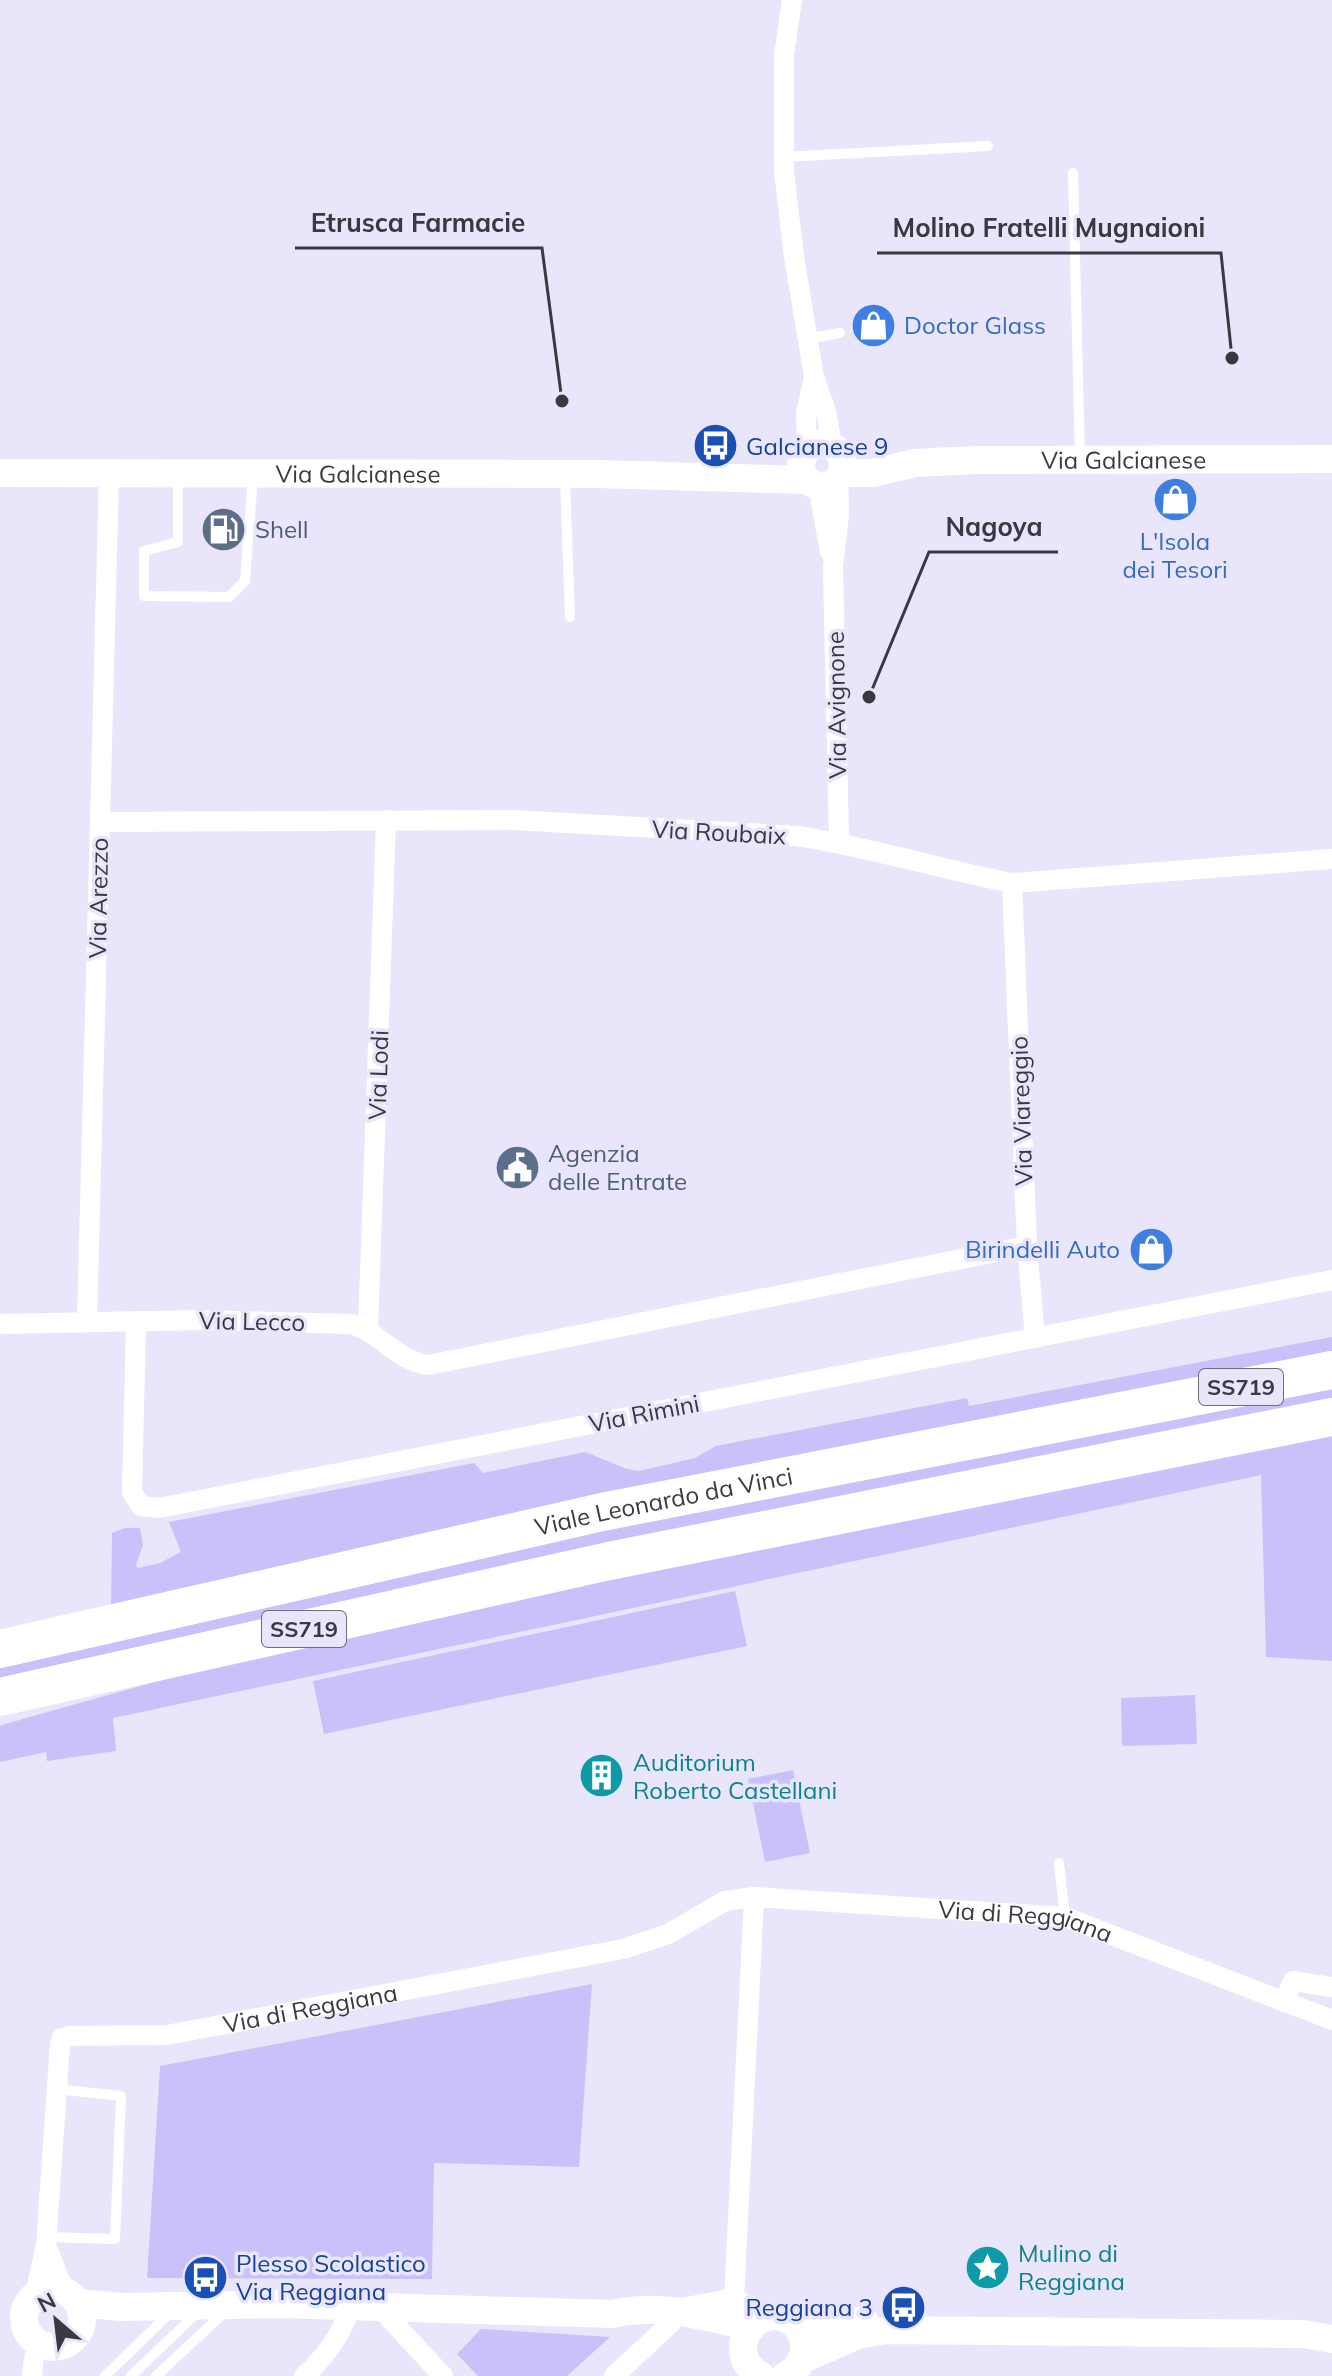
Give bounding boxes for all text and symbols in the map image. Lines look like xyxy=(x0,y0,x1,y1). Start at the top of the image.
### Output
callout: Etrusca Farmacie xyxy=(295,198,542,248)
callout: Molino Fratelli Mugnaioni xyxy=(877,203,1221,253)
text: Etrusca Farmacie xyxy=(311,206,525,239)
text: Molino Fratelli Mugnaioni xyxy=(893,211,1205,244)
shop icon: Doctor Glass xyxy=(849,301,897,349)
place label: Doctor Glass xyxy=(904,310,1046,340)
bus stop icon: Galcianese 9 xyxy=(691,422,739,470)
place label: Galcianese 9 xyxy=(746,431,888,461)
street label: Via Galcianese xyxy=(1041,444,1206,475)
street label: Via Galcianese xyxy=(275,458,441,489)
shop icon: L'Isola dei Tesori xyxy=(1151,475,1199,523)
callout: Nagoya xyxy=(929,502,1058,552)
fuel station icon: Shell xyxy=(200,505,248,553)
text: Nagoya xyxy=(945,510,1043,543)
place label: Shell xyxy=(255,514,309,544)
place label: L'Isola dei Tesori xyxy=(1122,526,1228,584)
street label: Via Avignone xyxy=(820,631,852,779)
street label: Via Roubaix xyxy=(651,814,787,851)
street label: Via Arezzo xyxy=(82,837,114,959)
street label: Via Lodi xyxy=(361,1030,395,1120)
street label: Via Viareggio xyxy=(1003,1036,1039,1186)
place label: Agenzia delle Entrate xyxy=(548,1138,687,1196)
public building icon: Agenzia delle Entrate xyxy=(493,1143,541,1191)
shop icon: Birindelli Auto xyxy=(1127,1225,1175,1273)
place label: Birindelli Auto xyxy=(965,1234,1120,1264)
street label: Via Lecco xyxy=(199,1305,305,1337)
road number: SS719 xyxy=(1199,1369,1283,1405)
street label: Via Rimini xyxy=(586,1388,702,1438)
street label: Viale Leonardo da Vinci xyxy=(532,1460,795,1542)
road number: SS719 xyxy=(262,1611,346,1647)
place label: Auditorium Roberto Castellani xyxy=(633,1747,837,1805)
building icon: Auditorium Roberto Castellani xyxy=(578,1752,626,1800)
street label: Via di Reggiana xyxy=(937,1894,1117,1949)
street label: Via di Reggiana xyxy=(221,1977,400,2039)
place label: Mulino di Reggiana xyxy=(1018,2238,1125,2296)
place icon: Mulino di Reggiana xyxy=(963,2243,1011,2291)
place label: Plesso Scolastico Via Reggiana xyxy=(236,2248,426,2306)
bus stop icon: Plesso Scolastico Via Reggiana xyxy=(181,2253,229,2301)
north arrow xyxy=(16,2280,96,2360)
bus stop icon: Reggiana 3 xyxy=(880,2283,928,2331)
text: N xyxy=(33,2286,61,2319)
place label: Reggiana 3 xyxy=(745,2292,873,2322)

